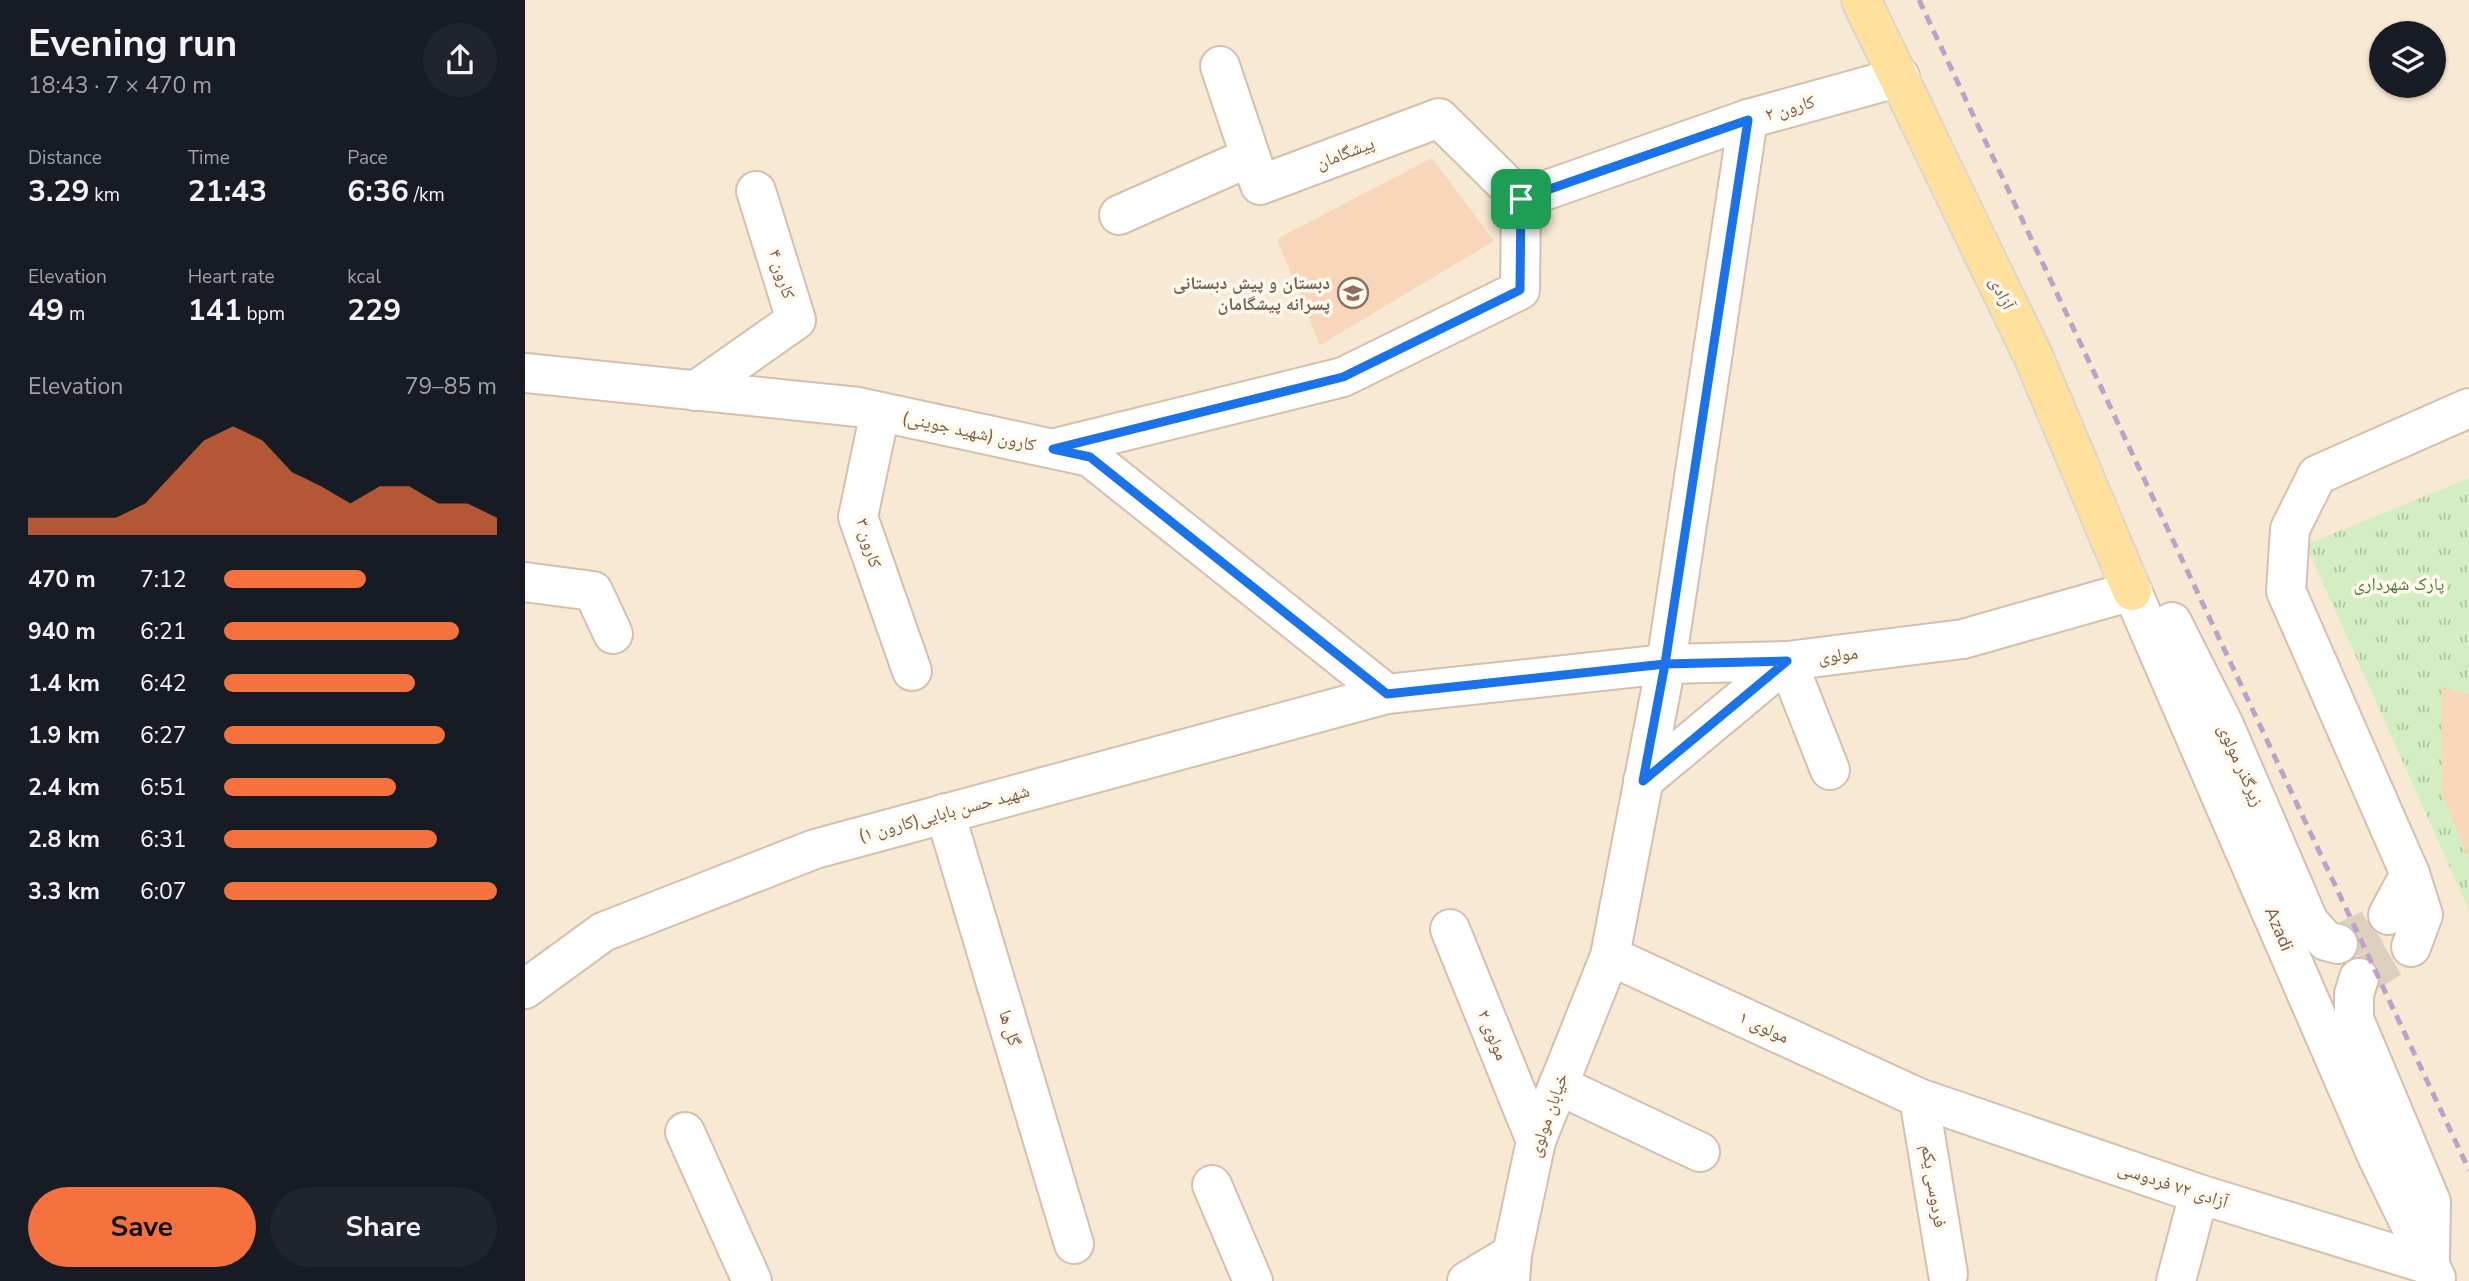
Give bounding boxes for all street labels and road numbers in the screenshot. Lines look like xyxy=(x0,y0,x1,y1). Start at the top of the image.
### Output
street label: کارون ۲ xyxy=(1762,89,1818,127)
street label: پیشگامان xyxy=(1312,131,1378,175)
street label: کارون ۴ xyxy=(763,246,801,302)
street label: آزادی xyxy=(1984,272,2020,314)
street label: کارون (شهید جوینی) xyxy=(900,405,1039,457)
street label: کارون ۳ xyxy=(850,515,888,571)
street label: مولوی xyxy=(1817,641,1859,669)
street label: زیرگذر مولوی xyxy=(2212,720,2270,810)
street label: شهید حسن بابایی(کارون ۱) xyxy=(856,779,1032,847)
street label: Azadi xyxy=(2259,903,2299,955)
street label: مولوی ۱ xyxy=(1735,1005,1793,1049)
street label: مولوی ۲ xyxy=(1472,1006,1514,1064)
street label: گل ها xyxy=(993,1007,1027,1049)
street label: خیابان مولوی xyxy=(1522,1070,1574,1160)
street label: فردوسی یکم xyxy=(1916,1143,1952,1229)
street label: آزادی ۷۲ فردوسی xyxy=(2115,1156,2232,1214)

